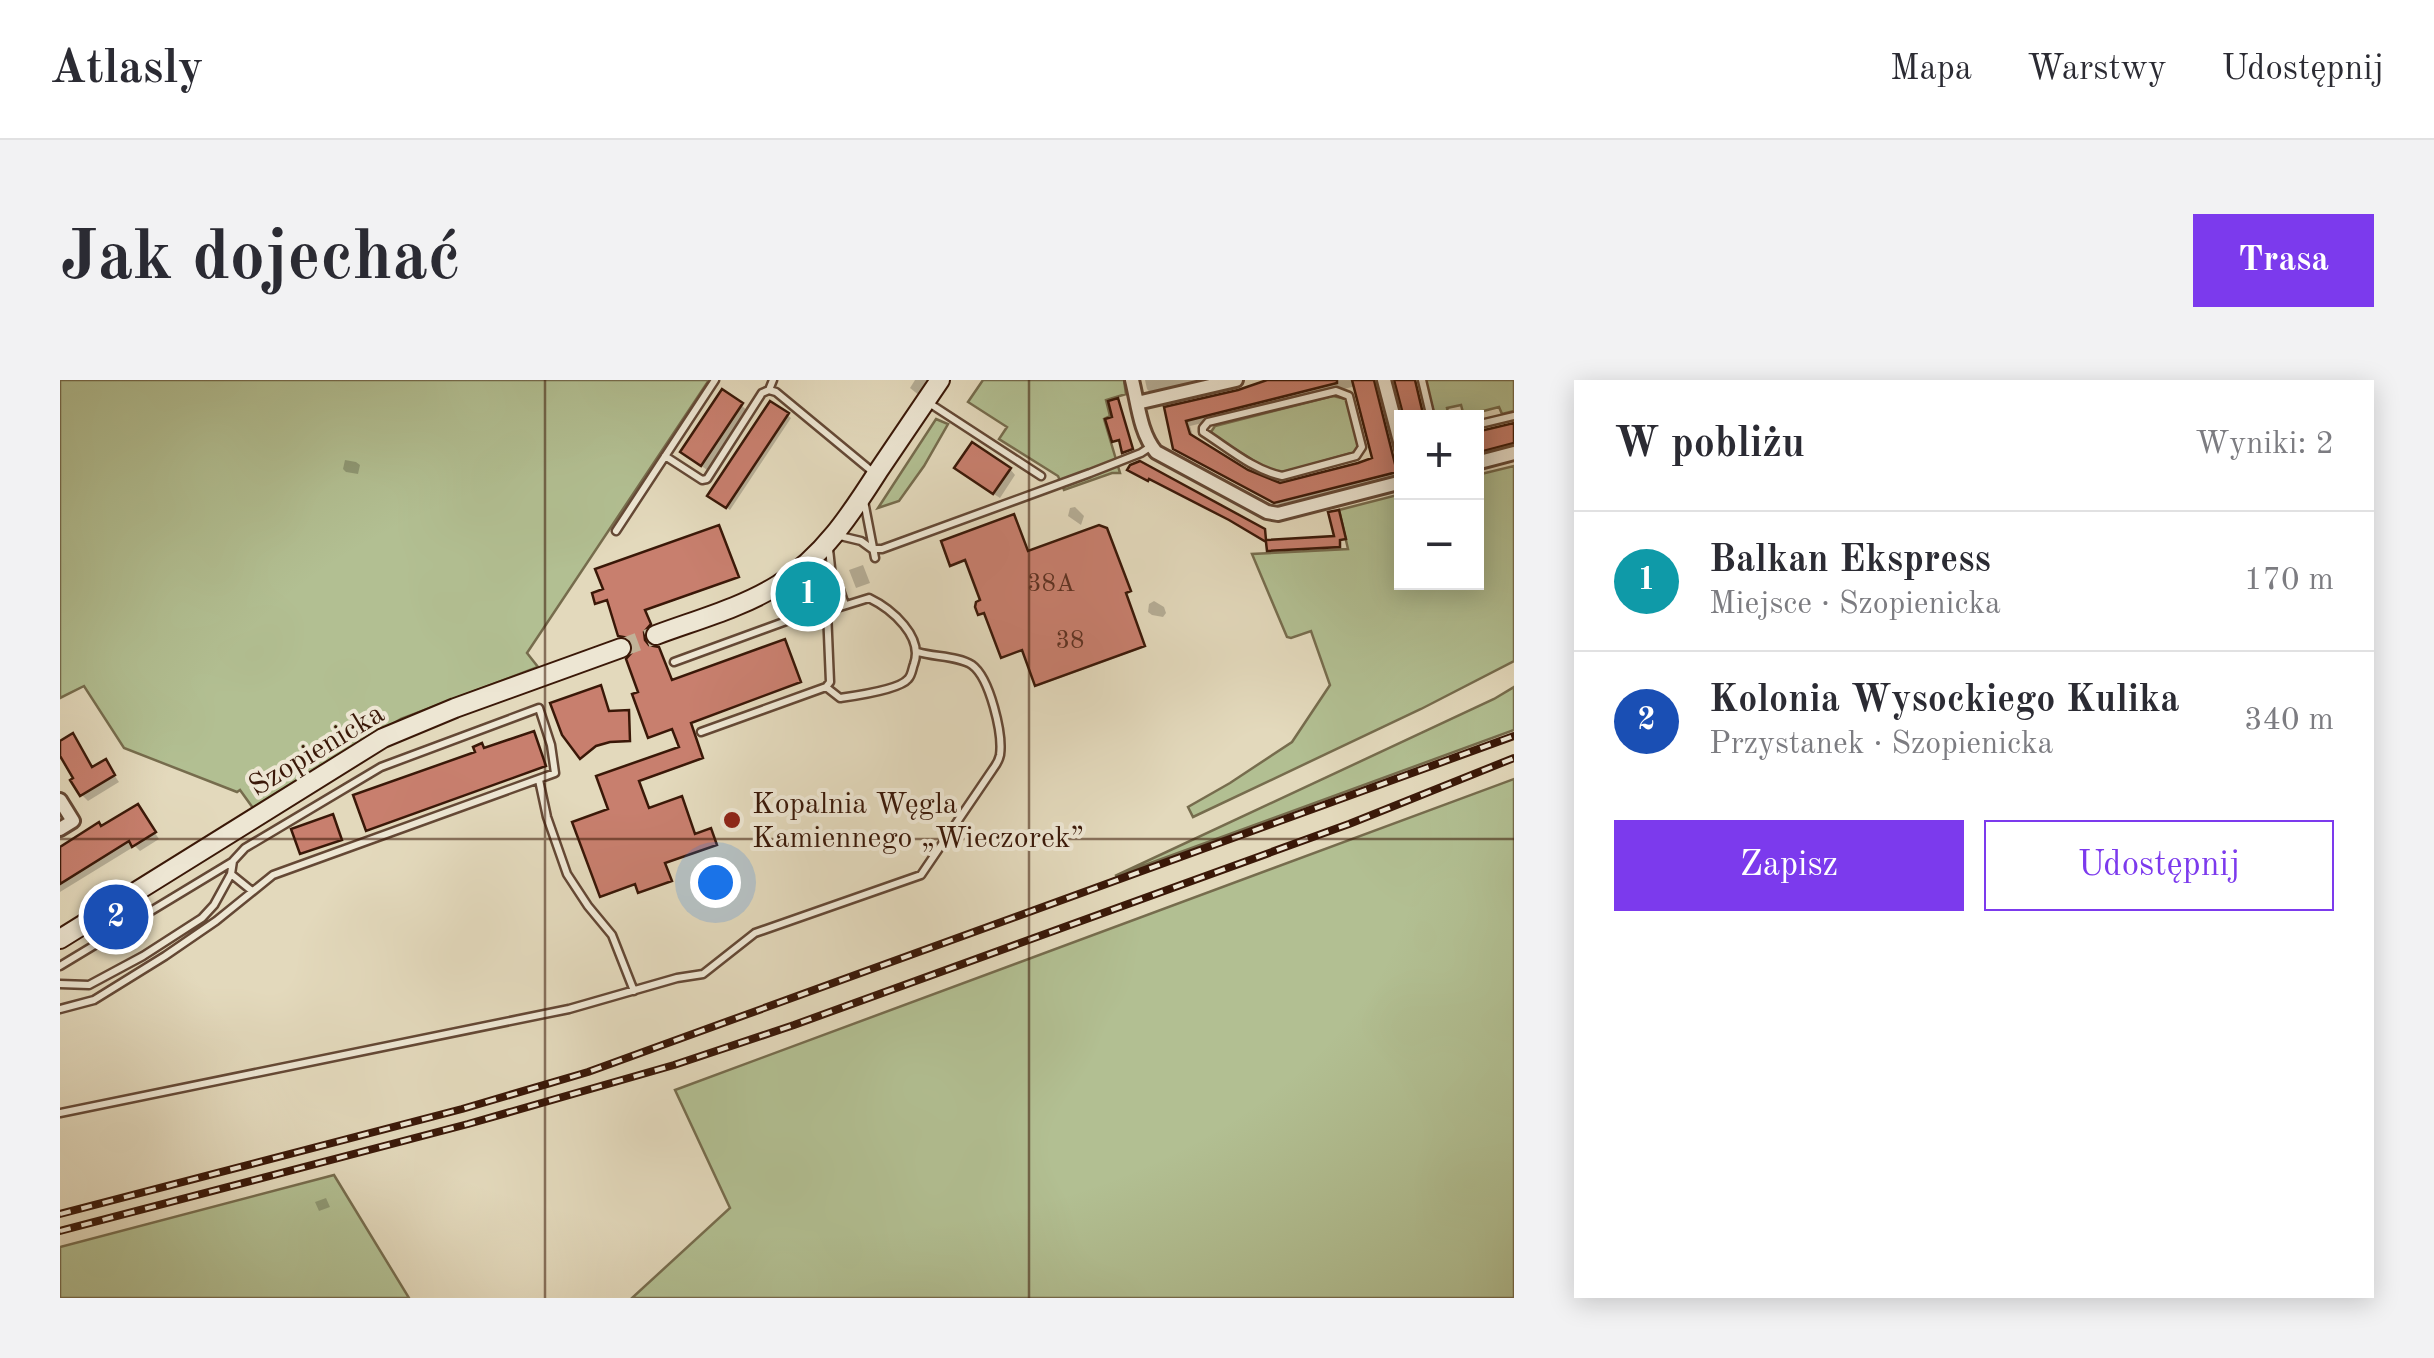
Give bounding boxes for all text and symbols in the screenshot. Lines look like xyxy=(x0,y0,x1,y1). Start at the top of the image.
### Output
text: Atlasly xyxy=(50,45,203,93)
text: Mapa xyxy=(1890,52,1972,87)
text: Warstwy xyxy=(2027,52,2167,87)
text: Udostępnij xyxy=(2222,52,2384,87)
button: Trasa xyxy=(2193,214,2374,307)
text: Jak dojechać xyxy=(60,225,461,295)
map controls xyxy=(1394,410,1484,590)
button: + xyxy=(1394,410,1484,500)
text: W pobliżu xyxy=(1614,424,1805,466)
text: Wyniki: 2 xyxy=(2195,429,2334,461)
button: − xyxy=(1394,500,1484,590)
text: Balkan Ekspress xyxy=(1709,542,1991,580)
pin: 1 xyxy=(776,556,840,632)
text: 1 xyxy=(1637,565,1656,597)
text: 170 m xyxy=(2244,565,2334,597)
house number: 38A xyxy=(1027,572,1075,597)
text: Miejsce · Szopienicka xyxy=(1709,589,2001,621)
house number: 38 xyxy=(1055,629,1085,654)
text: Kolonia Wysockiego Kulika xyxy=(1709,682,2180,720)
street label: Szopienicka xyxy=(244,699,390,803)
text: 2 xyxy=(1637,705,1656,737)
text: 340 m xyxy=(2244,705,2334,737)
text: Przystanek · Szopienicka xyxy=(1709,729,2053,761)
place label: Kopalnia Węgla Kamiennego „Wieczorek” xyxy=(752,790,1084,854)
marker: Kopalnia Węgla Kamiennego „Wieczorek” xyxy=(721,809,743,831)
button: Zapisz xyxy=(1614,820,1964,911)
button: Udostępnij xyxy=(1984,820,2334,911)
your location xyxy=(690,857,741,908)
pin: 2 xyxy=(83,880,148,954)

